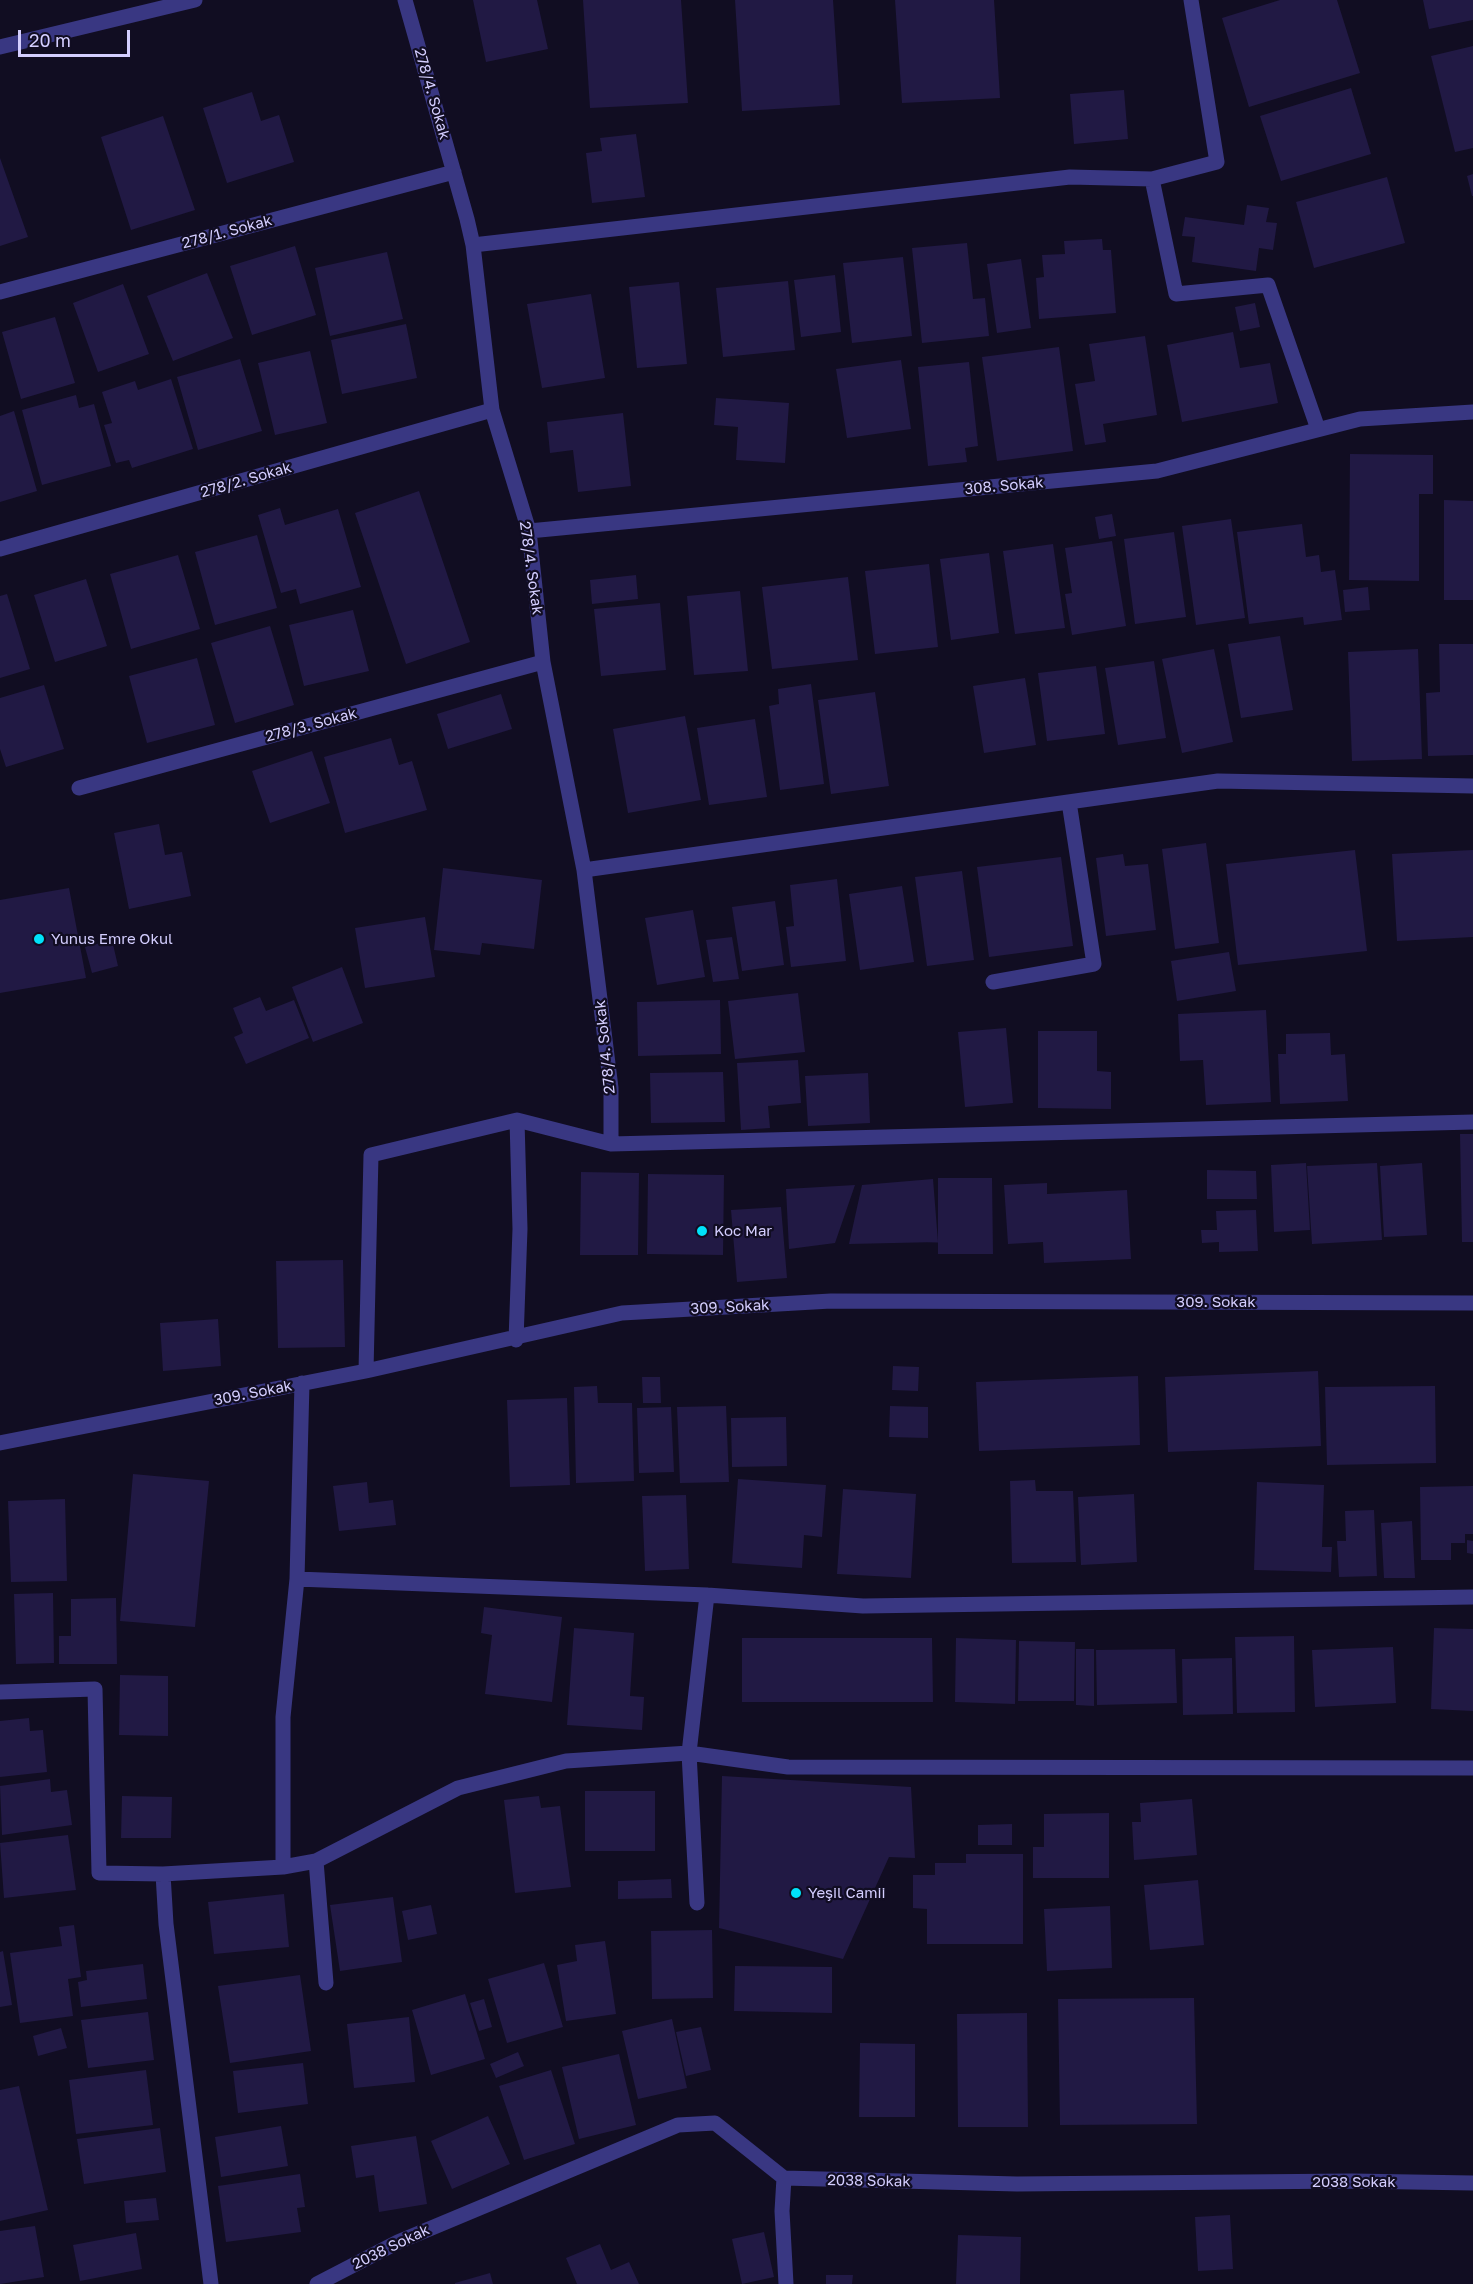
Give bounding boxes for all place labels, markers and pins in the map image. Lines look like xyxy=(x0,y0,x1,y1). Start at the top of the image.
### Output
place label: Yunus Emre Okul xyxy=(51,930,173,948)
marker: Yunus Emre Okul xyxy=(32,932,46,946)
place label: Koc Mar xyxy=(714,1222,772,1240)
marker: Koc Mar xyxy=(695,1224,709,1238)
place label: Yeşil Camii xyxy=(808,1884,886,1902)
marker: Yeşil Camii xyxy=(789,1886,803,1900)

